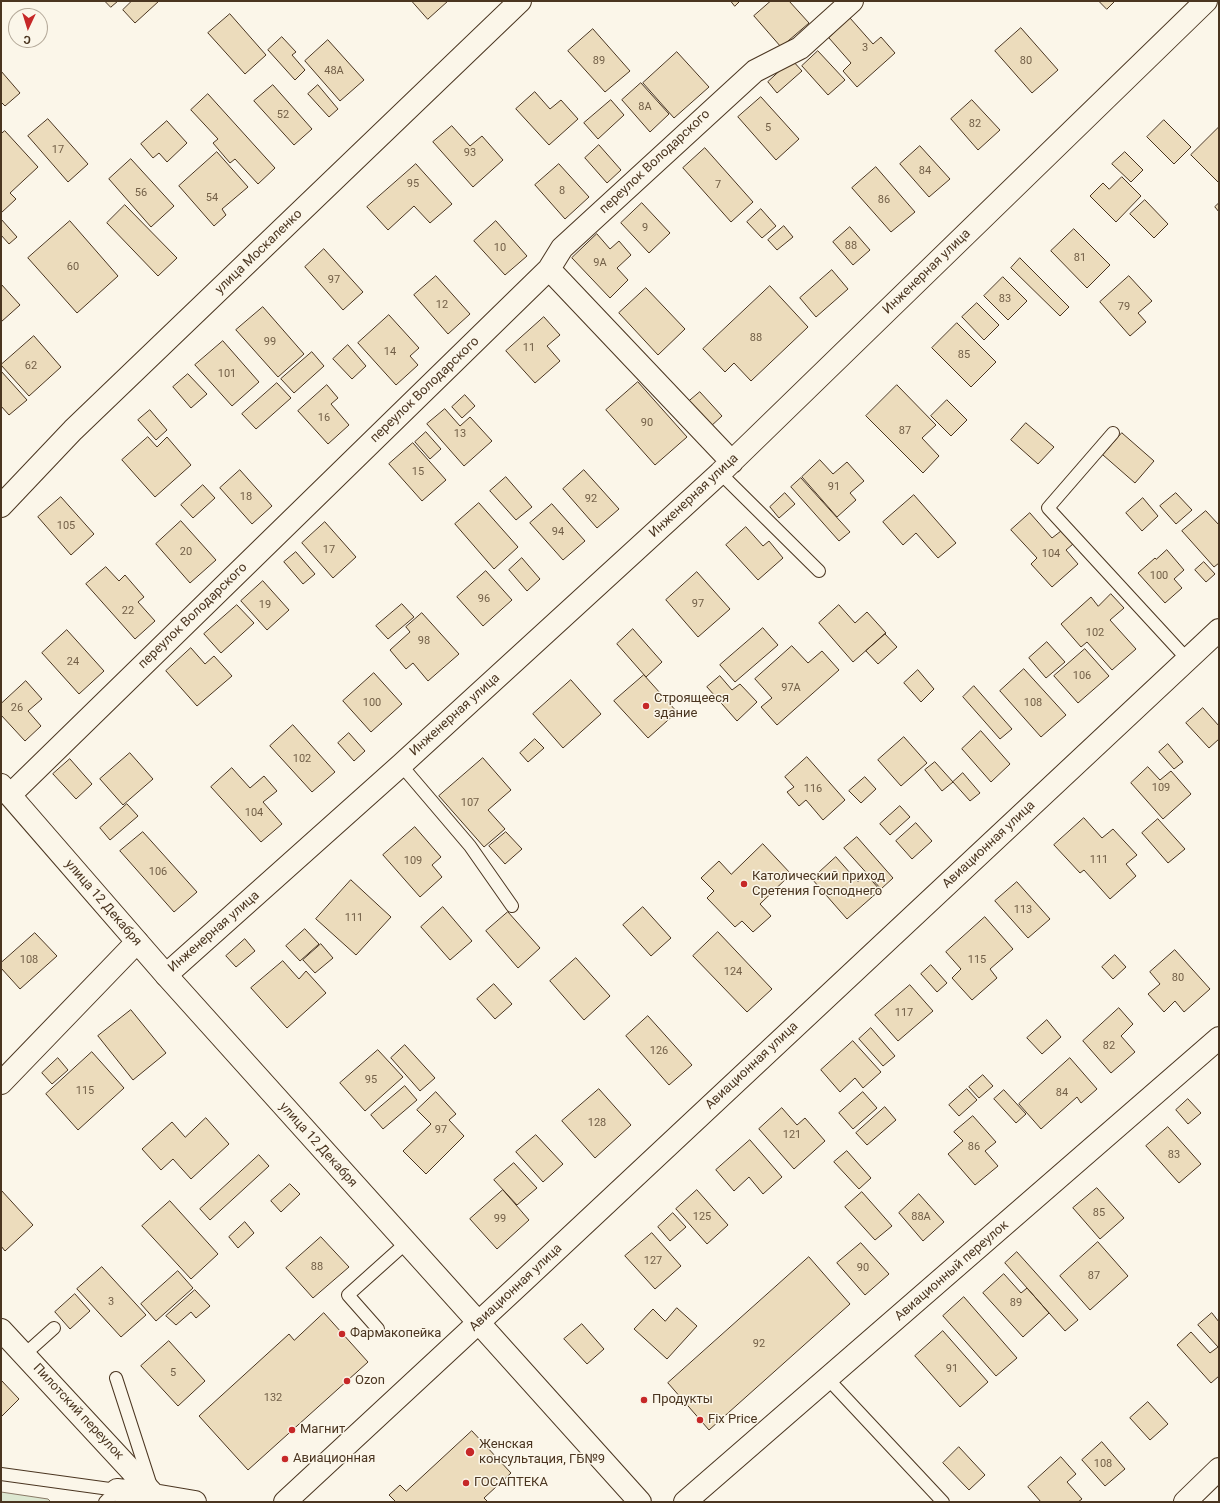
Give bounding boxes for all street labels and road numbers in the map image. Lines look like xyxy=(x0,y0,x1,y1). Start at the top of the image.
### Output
street label: переулок Володарского xyxy=(596,107,714,217)
street label: улица Москаленко xyxy=(212,207,306,297)
street label: Инженерная улица xyxy=(880,226,974,318)
street label: переулок Володарского xyxy=(367,334,483,446)
street label: Инженерная улица xyxy=(646,451,742,541)
street label: переулок Володарского xyxy=(135,560,251,672)
street label: Инженерная улица xyxy=(407,670,503,760)
street label: Авиационная улица xyxy=(939,798,1039,892)
street label: улица 12 Декабря xyxy=(61,857,145,949)
street label: Инженерная улица xyxy=(165,888,263,976)
street label: Авиационная улица xyxy=(702,1019,802,1113)
street label: улица 12 Декабря xyxy=(276,1099,360,1191)
street label: Авиационный переулок xyxy=(892,1217,1012,1325)
street label: Авиационная улица xyxy=(466,1241,566,1335)
street label: Пилотский переулок xyxy=(29,1361,127,1463)

